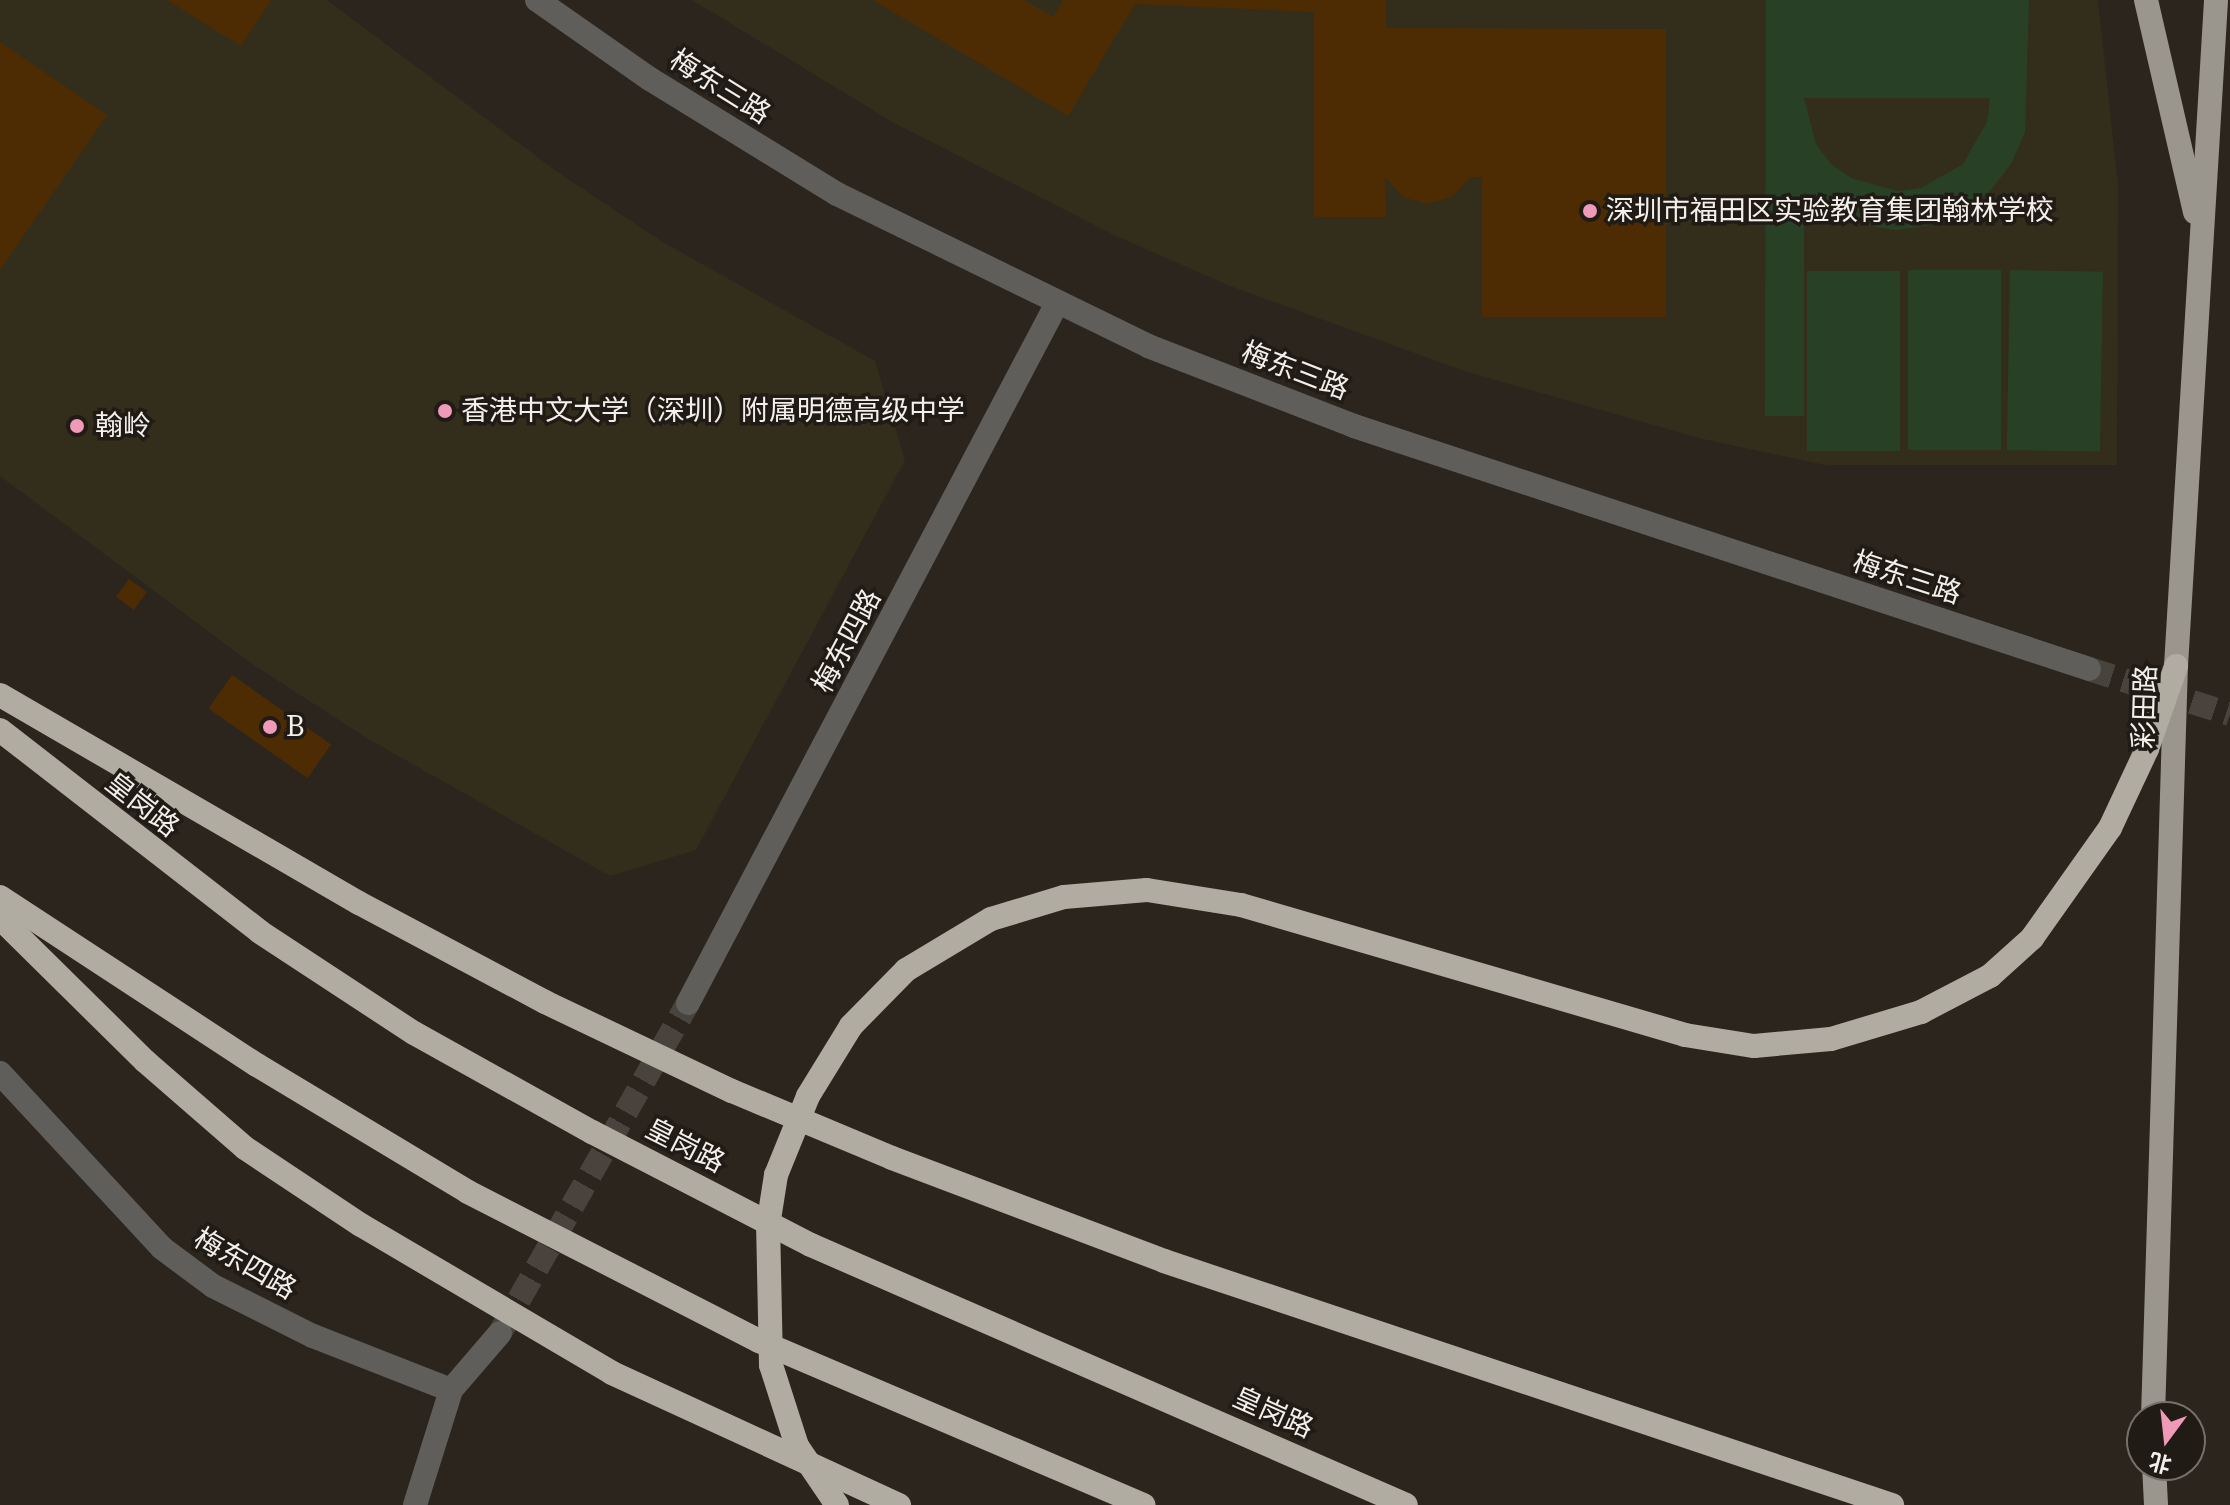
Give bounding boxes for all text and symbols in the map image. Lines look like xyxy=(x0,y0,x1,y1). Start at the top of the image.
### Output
street label: 梅东三路 xyxy=(664,43,776,131)
place label: 深圳市福田区实验教育集团翰林学校 xyxy=(1606,194,2054,228)
marker: 深圳市福田区实验教育集团翰林学校 xyxy=(1581,202,1599,220)
street label: 梅东三路 xyxy=(1237,335,1353,407)
place label: 香港中文大学（深圳）附属明德高级中学 xyxy=(461,394,965,428)
marker: 香港中文大学（深圳）附属明德高级中学 xyxy=(436,402,454,420)
place label: 翰岭 xyxy=(95,409,151,443)
marker: 翰岭 xyxy=(66,415,88,437)
street label: 梅东三路 xyxy=(1849,545,1965,611)
street label: 梅东四路 xyxy=(806,584,888,698)
street label: 彩田路 xyxy=(2127,664,2163,750)
place label: B xyxy=(286,710,305,744)
marker: B xyxy=(261,718,279,736)
street label: 皇岗路 xyxy=(99,766,185,844)
street label: 皇岗路 xyxy=(640,1112,730,1180)
street label: 梅东四路 xyxy=(188,1221,302,1307)
street label: 皇岗路 xyxy=(1228,1381,1318,1445)
north arrow xyxy=(2126,1401,2206,1481)
text: 北 xyxy=(2146,1448,2174,1478)

